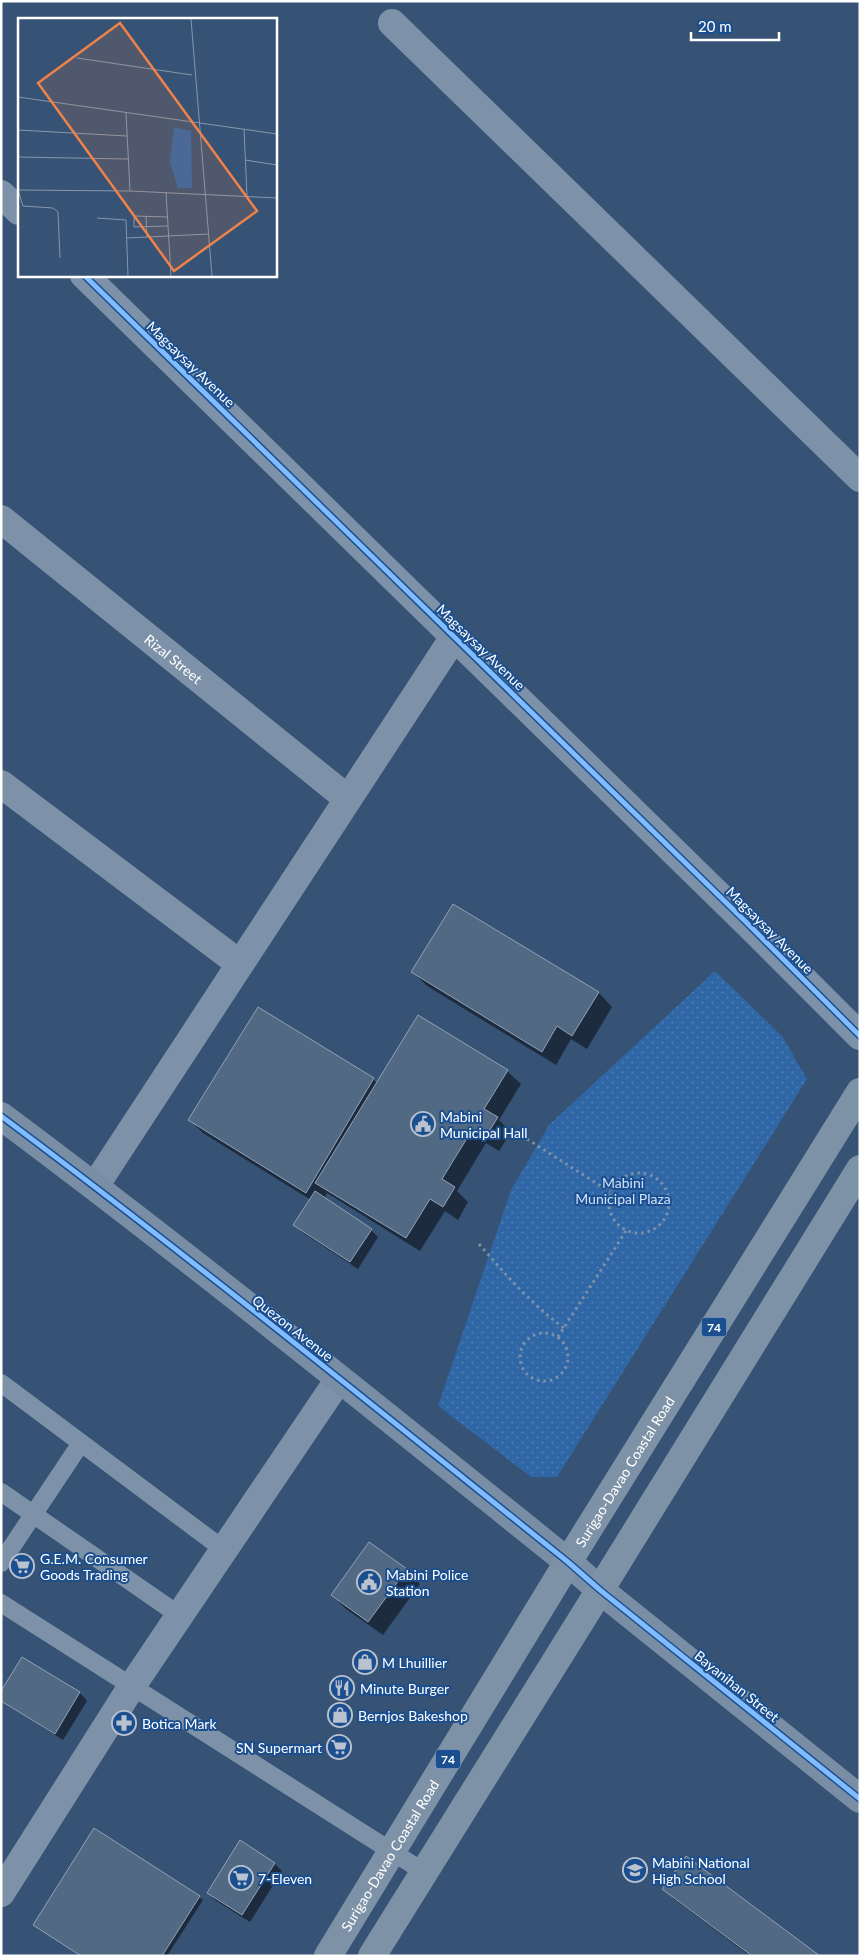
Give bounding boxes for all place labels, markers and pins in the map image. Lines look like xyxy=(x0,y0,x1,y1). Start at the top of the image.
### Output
place label: Mabini Municipal Hall xyxy=(440,1108,528,1141)
public building icon: Mabini Municipal Hall xyxy=(410,1111,436,1137)
place label: G.E.M. Consumer Goods Trading xyxy=(40,1550,148,1583)
supermarket icon: G.E.M. Consumer Goods Trading xyxy=(9,1553,35,1579)
place label: Mabini Police Station xyxy=(386,1566,468,1599)
public building icon: Mabini Police Station xyxy=(356,1569,382,1595)
shop icon: M Lhuillier xyxy=(352,1649,378,1675)
place label: M Lhuillier xyxy=(382,1654,447,1671)
restaurant icon: Minute Burger xyxy=(329,1675,355,1701)
place label: Minute Burger xyxy=(360,1680,449,1697)
shop icon: Bernjos Bakeshop xyxy=(327,1702,353,1728)
place label: Bernjos Bakeshop xyxy=(358,1707,468,1724)
pharmacy icon: Botica Mark xyxy=(111,1710,137,1736)
place label: Botica Mark xyxy=(142,1715,217,1732)
supermarket icon: SN Supermart xyxy=(326,1734,352,1760)
place label: SN Supermart xyxy=(236,1739,322,1756)
place label: Mabini National High School xyxy=(652,1854,750,1887)
school or university icon: Mabini National High School xyxy=(622,1857,648,1883)
supermarket icon: 7-Eleven xyxy=(228,1865,254,1891)
place label: 7-Eleven xyxy=(258,1870,312,1887)

